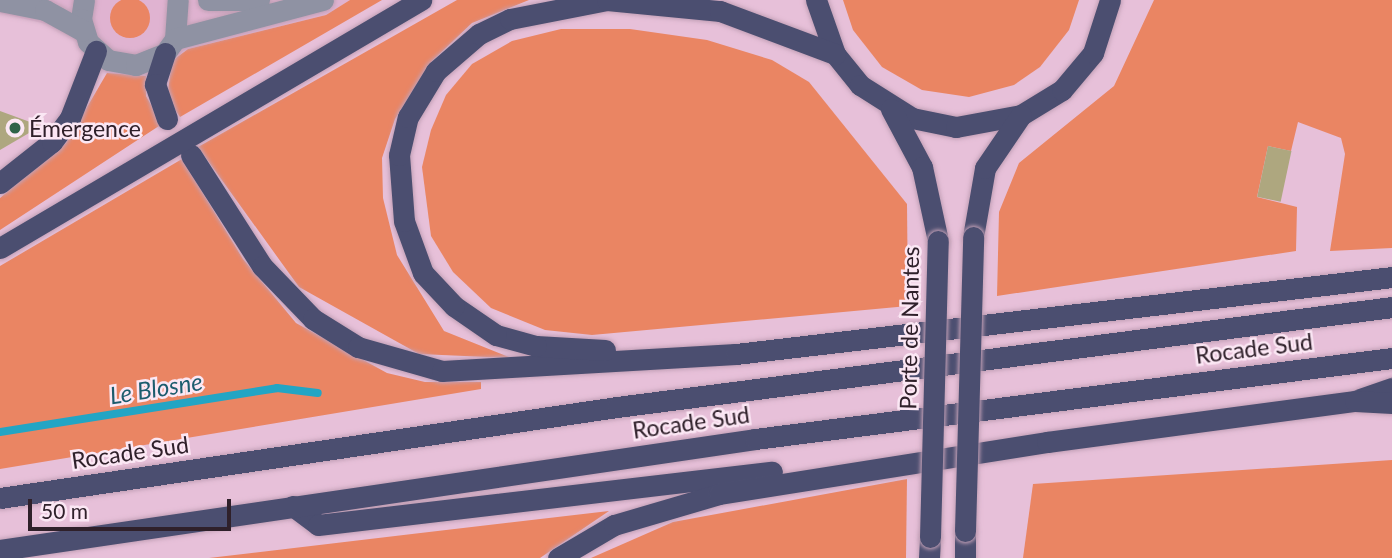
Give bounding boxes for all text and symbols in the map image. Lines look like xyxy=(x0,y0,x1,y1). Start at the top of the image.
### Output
place label: Émergence xyxy=(29,114,141,142)
marker: Émergence xyxy=(7,120,23,136)
street label: Porte de Nantes xyxy=(894,246,924,410)
street label: Rocade Sud xyxy=(1194,327,1314,369)
water label: Le Blosne xyxy=(108,366,204,410)
street label: Rocade Sud xyxy=(631,400,751,444)
street label: Rocade Sud xyxy=(70,430,190,474)
scale bar xyxy=(32,484,234,528)
text: 50 m xyxy=(41,498,88,523)

